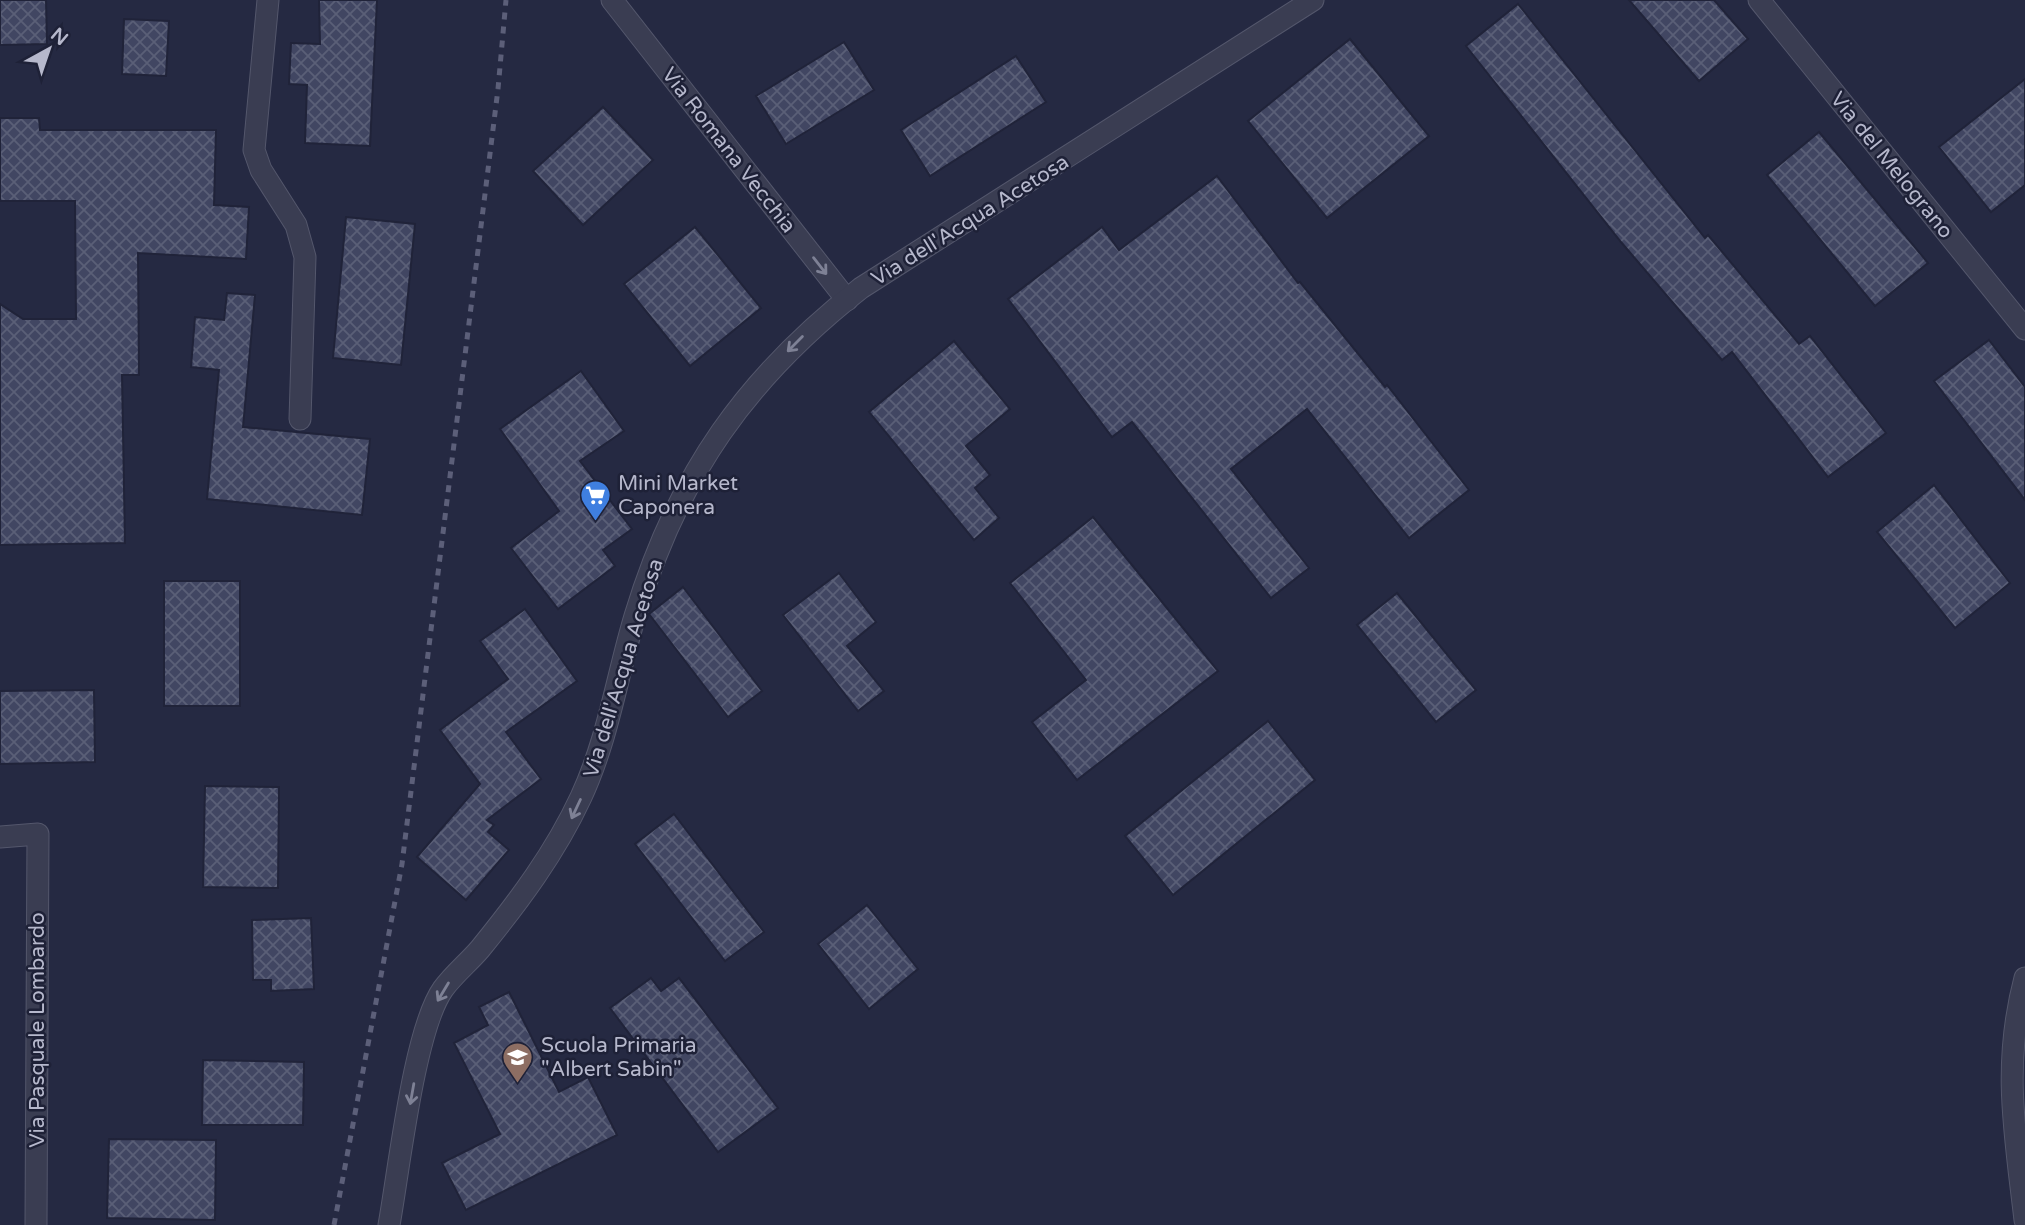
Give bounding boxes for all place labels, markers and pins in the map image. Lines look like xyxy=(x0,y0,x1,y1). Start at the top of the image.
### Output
place label: Mini Market Caponera xyxy=(618,471,738,520)
supermarket icon: Mini Market Caponera xyxy=(578,478,612,522)
place label: Scuola Primaria "Albert Sabin" xyxy=(541,1033,697,1082)
school or university icon: Scuola Primaria "Albert Sabin" xyxy=(501,1040,535,1084)

